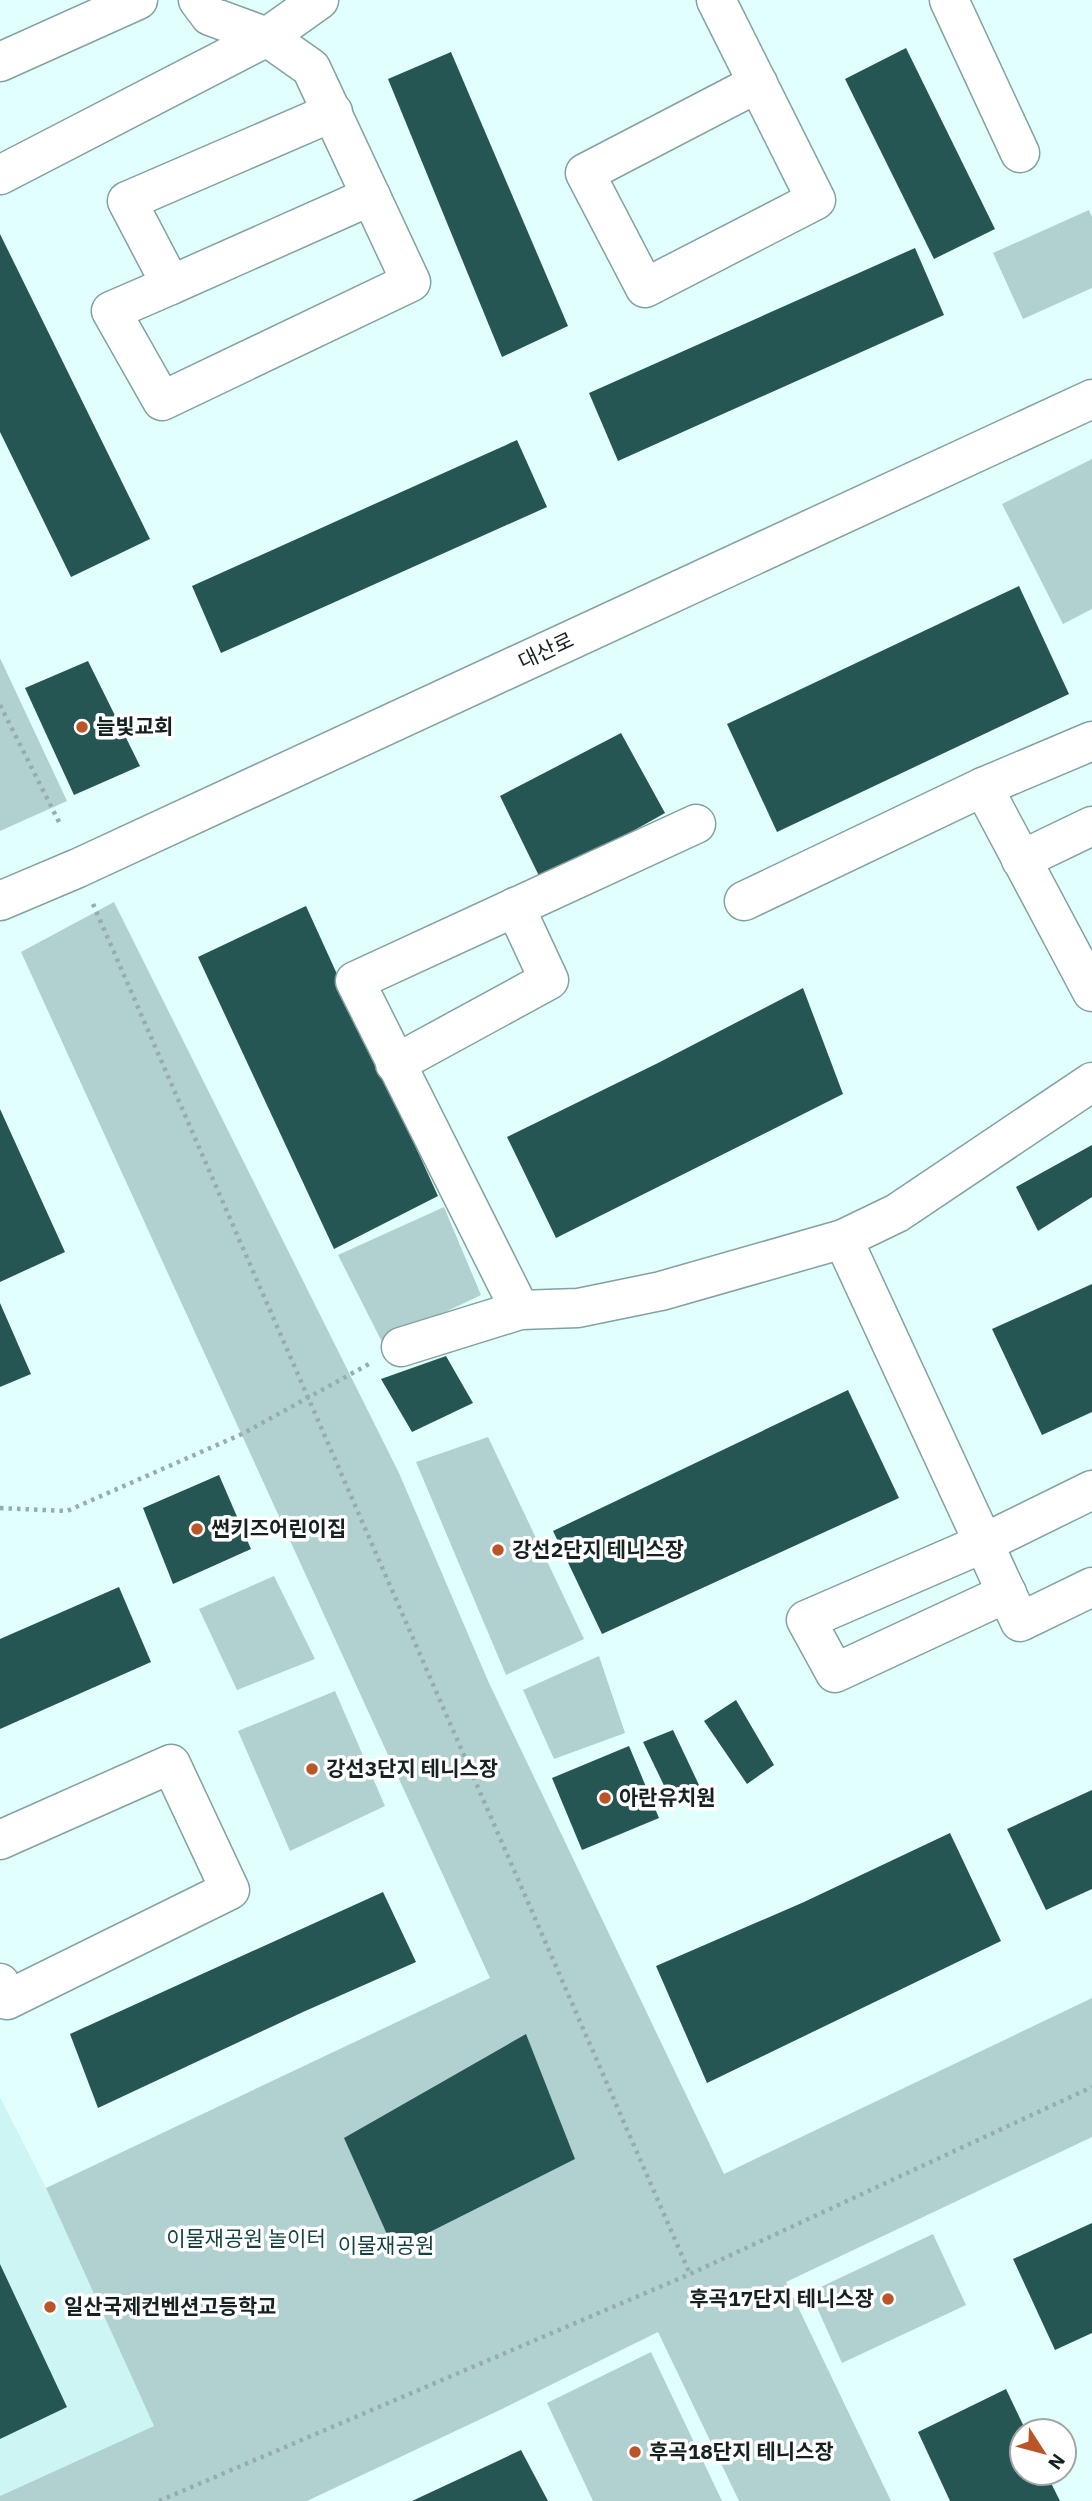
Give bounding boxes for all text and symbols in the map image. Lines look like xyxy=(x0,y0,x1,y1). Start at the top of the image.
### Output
street label: 대산로 xyxy=(513,625,578,675)
place label: 늘빛교회 xyxy=(96,712,173,740)
marker: 늘빛교회 xyxy=(74,719,90,735)
place label: 썬키즈어린이집 xyxy=(211,1514,346,1542)
marker: 썬키즈어린이집 xyxy=(189,1521,205,1537)
place label: 강선2단지 테니스장 xyxy=(512,1535,684,1563)
marker: 강선2단지 테니스장 xyxy=(490,1542,506,1558)
place label: 강선3단지 테니스장 xyxy=(326,1754,498,1782)
marker: 강선3단지 테니스장 xyxy=(304,1761,320,1777)
place label: 아란유치원 xyxy=(619,1783,716,1811)
marker: 아란유치원 xyxy=(597,1790,613,1806)
park label: 이물재공원 놀이터 xyxy=(166,2224,326,2252)
park label: 이물재공원 xyxy=(338,2231,434,2259)
place label: 후곡17단지 테니스장 xyxy=(689,2284,874,2312)
marker: 후곡17단지 테니스장 xyxy=(880,2291,896,2307)
place label: 일산국제컨벤션고등학교 xyxy=(64,2292,277,2320)
marker: 일산국제컨벤션고등학교 xyxy=(42,2299,58,2315)
north arrow xyxy=(1008,2417,1078,2487)
place label: 후곡18단지 테니스장 xyxy=(649,2437,834,2465)
marker: 후곡18단지 테니스장 xyxy=(627,2444,643,2460)
text: N xyxy=(1043,2449,1071,2475)

